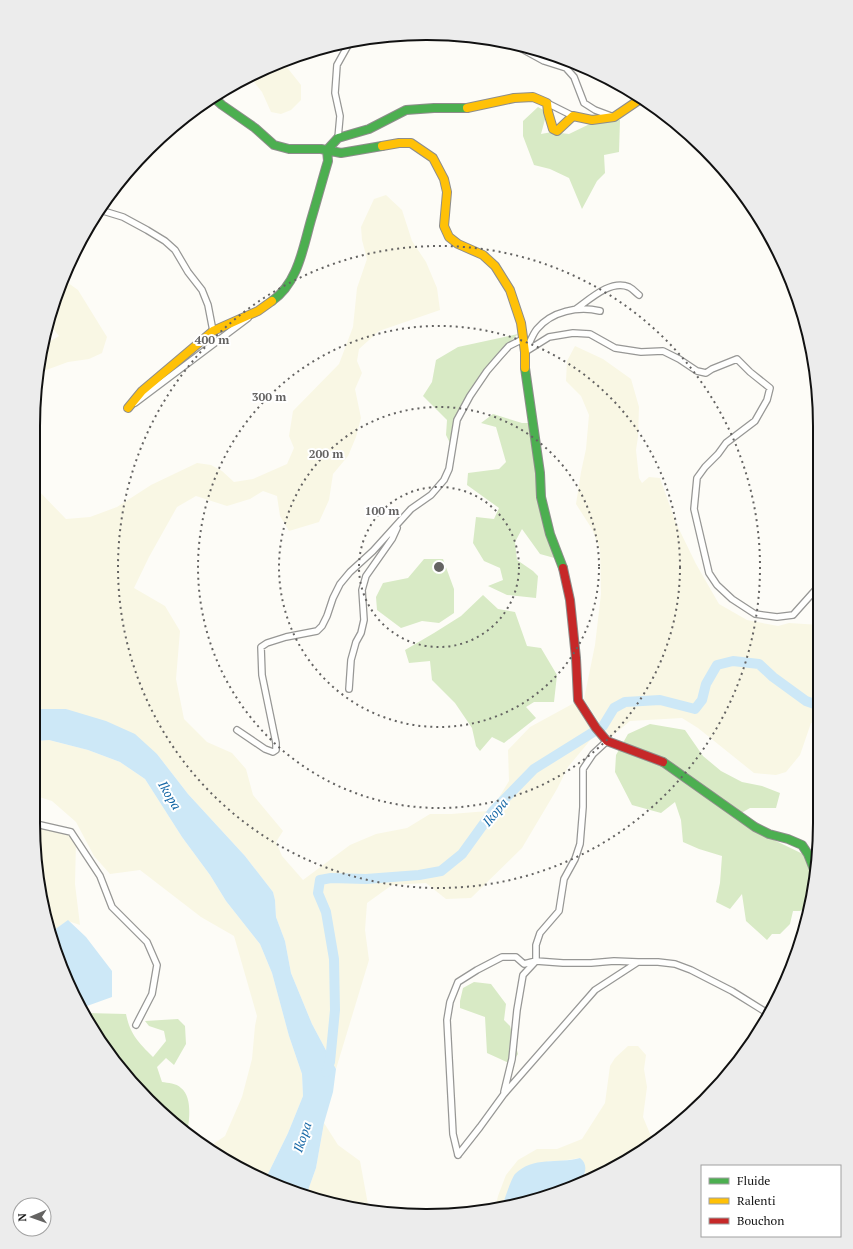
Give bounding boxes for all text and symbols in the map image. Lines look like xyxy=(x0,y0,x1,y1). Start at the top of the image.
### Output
text: 400 m xyxy=(195,332,229,347)
text: 300 m xyxy=(252,389,286,404)
text: 200 m xyxy=(309,446,343,461)
text: 100 m xyxy=(365,503,399,518)
centre of rings xyxy=(432,560,446,574)
water label: Ikopa xyxy=(154,776,186,813)
water label: Ikopa xyxy=(477,794,512,830)
water label: Ikopa xyxy=(288,1119,316,1156)
legend xyxy=(701,1165,841,1237)
text: Fluide xyxy=(737,1173,770,1188)
text: Ralenti xyxy=(737,1193,776,1208)
north arrow xyxy=(12,1197,52,1237)
text: N xyxy=(15,1212,29,1222)
text: Bouchon xyxy=(737,1213,784,1228)

